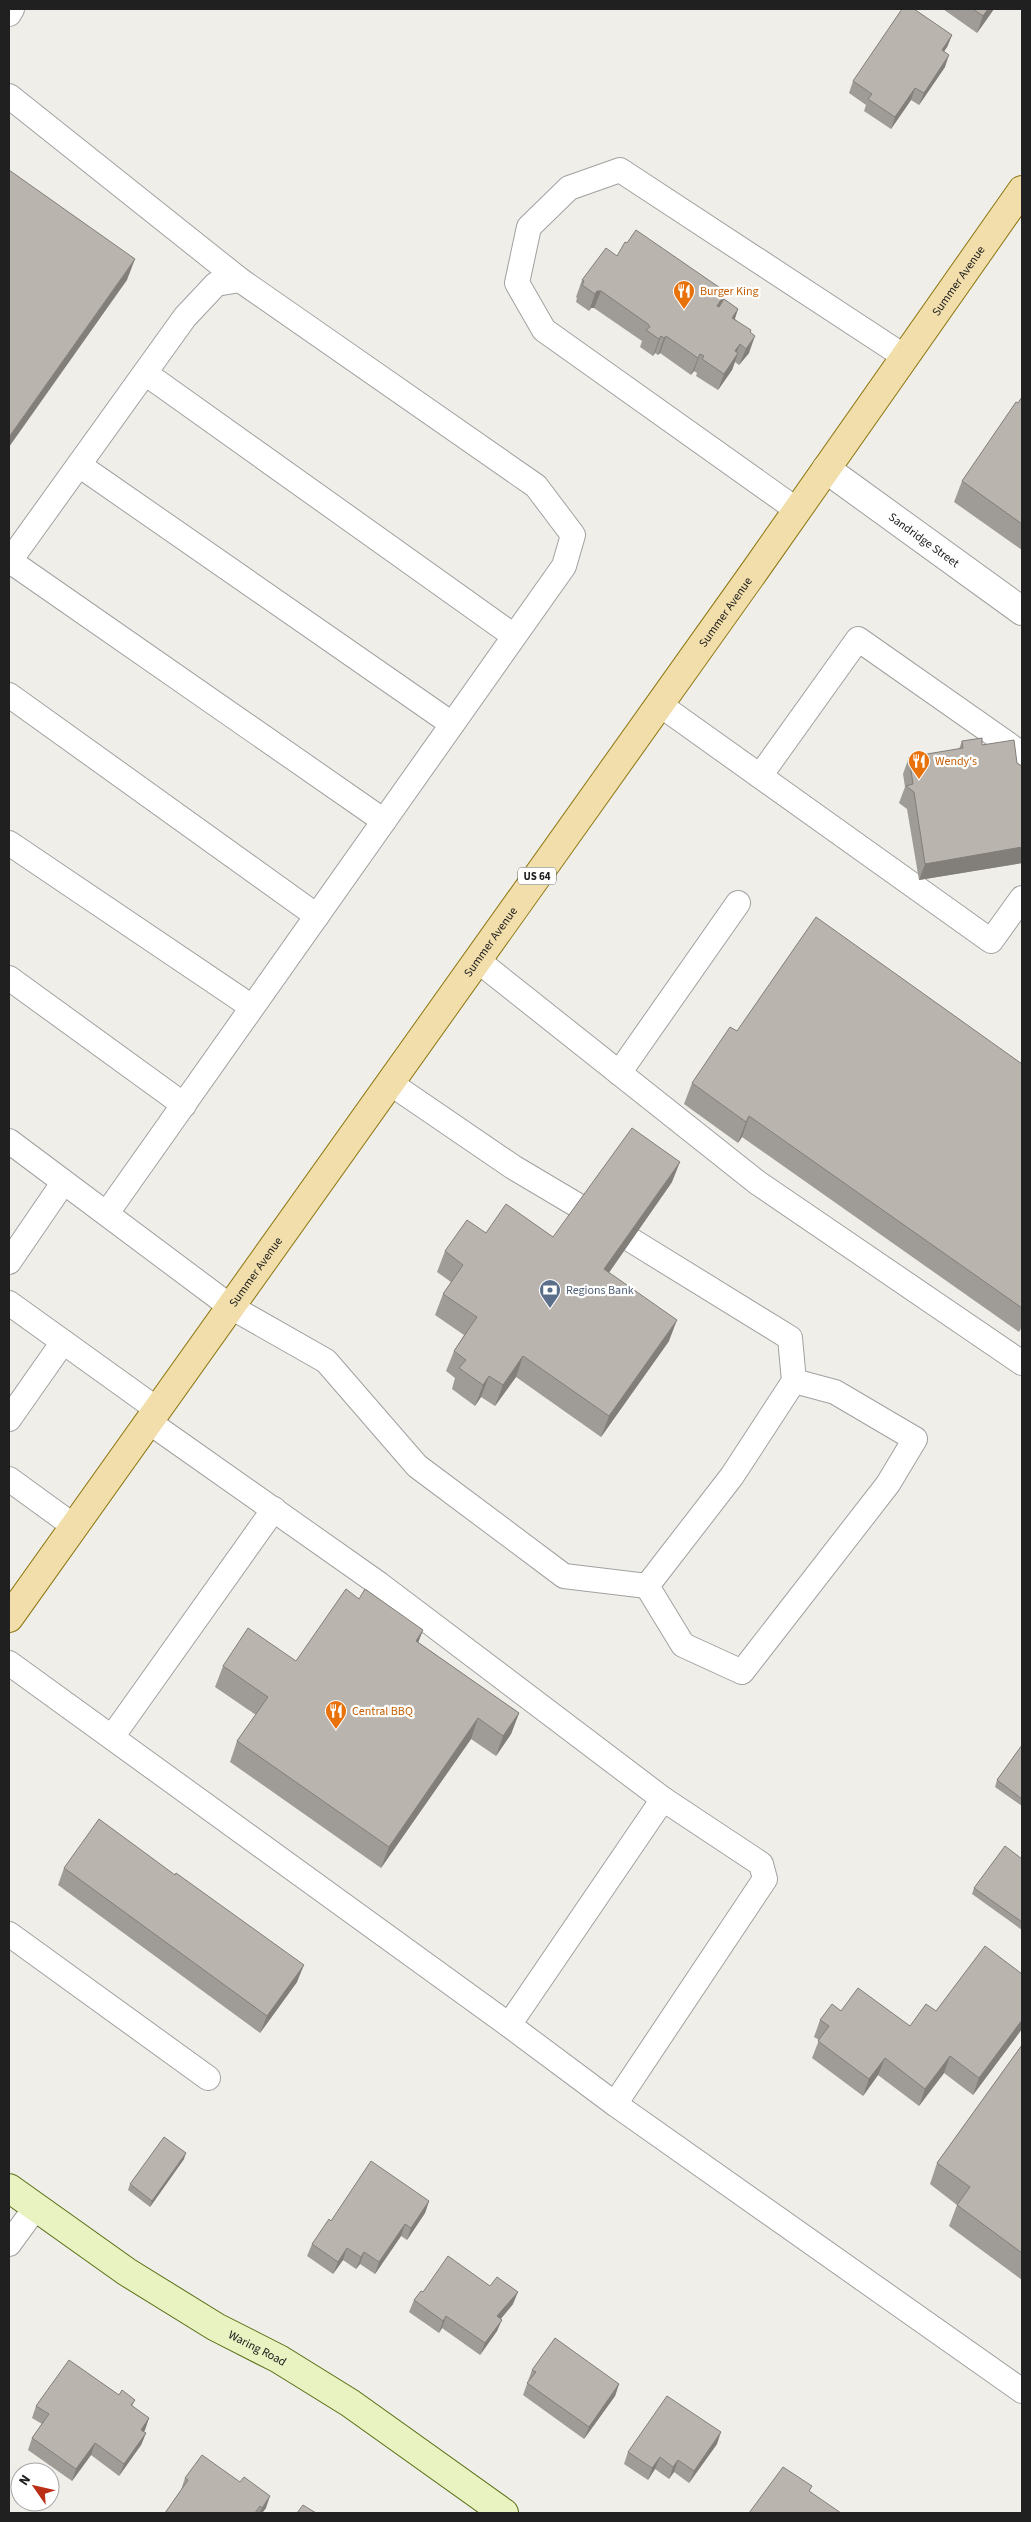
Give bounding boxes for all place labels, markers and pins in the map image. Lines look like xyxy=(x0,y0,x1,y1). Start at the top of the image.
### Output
restaurant icon: Burger King xyxy=(672,279,696,310)
place label: Burger King xyxy=(700,283,759,300)
restaurant icon: Wendy's xyxy=(907,749,931,780)
place label: Wendy's xyxy=(935,753,977,770)
bank icon: Regions Bank xyxy=(538,1278,562,1309)
place label: Regions Bank xyxy=(566,1282,634,1299)
restaurant icon: Central BBQ xyxy=(324,1699,348,1730)
place label: Central BBQ xyxy=(352,1703,413,1720)

